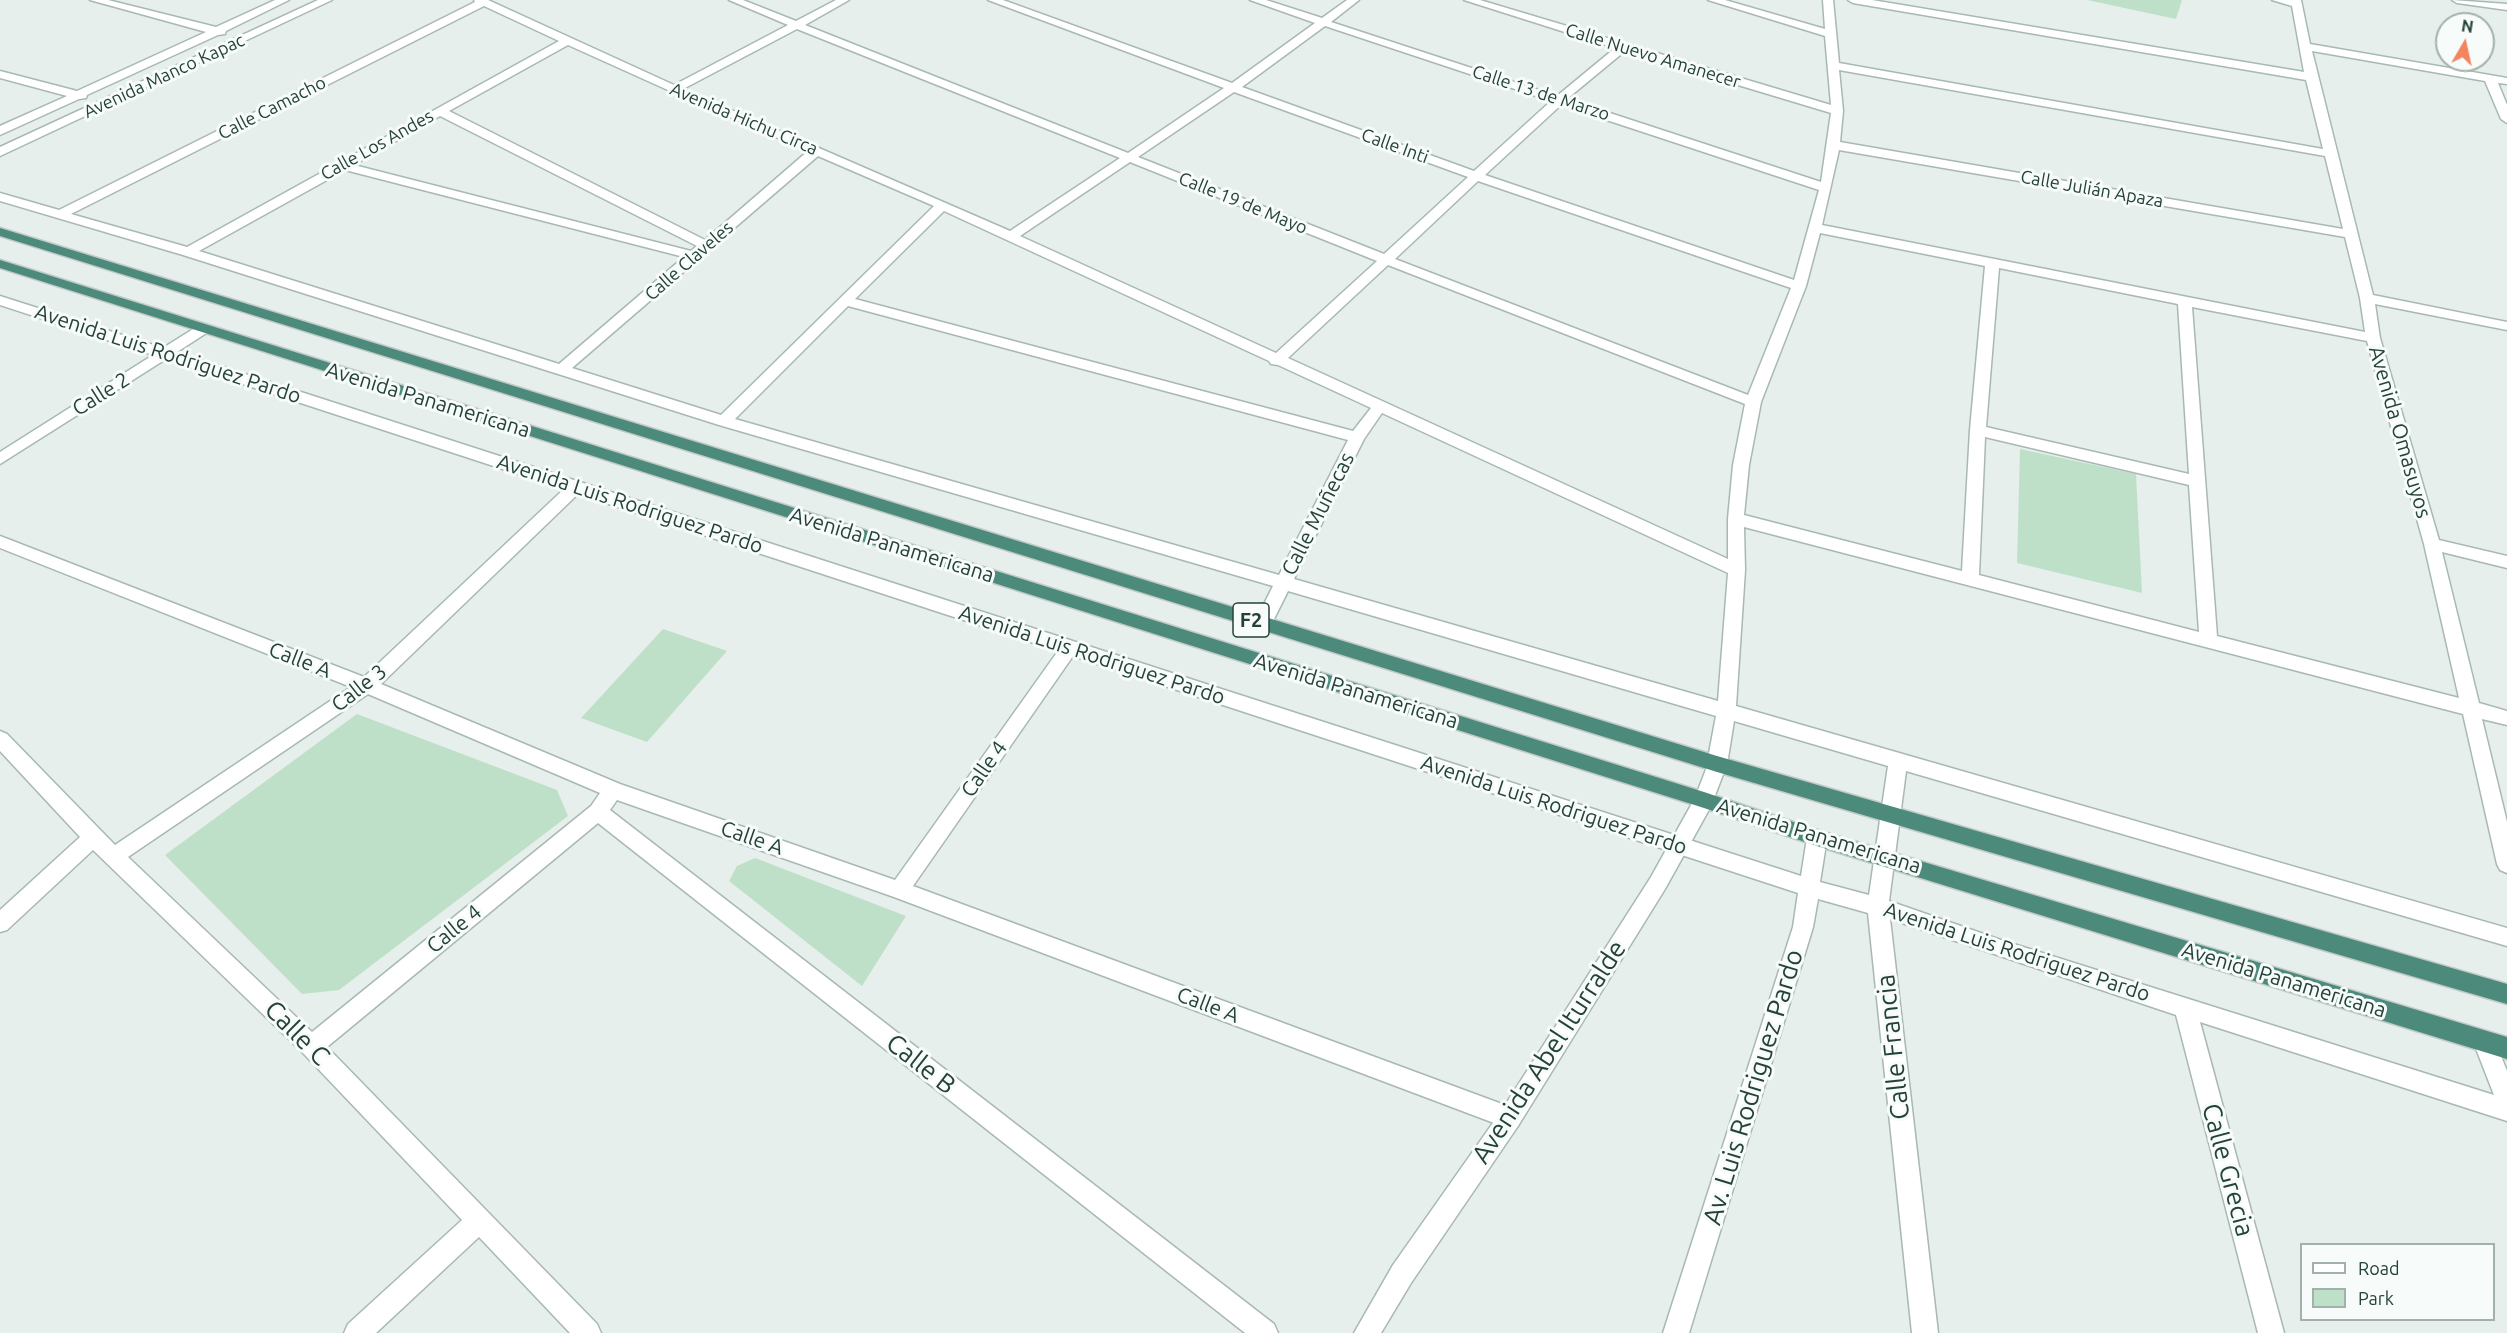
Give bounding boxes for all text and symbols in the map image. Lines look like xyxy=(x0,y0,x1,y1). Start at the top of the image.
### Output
north arrow xyxy=(2435,12,2495,72)
text: N xyxy=(2460,16,2475,36)
street label: Calle Nuevo Amanecer xyxy=(1563,19,1743,93)
street label: Avenida Manco Kapac xyxy=(80,29,248,123)
street label: Calle 13 de Marzo xyxy=(1470,61,1612,125)
street label: Calle Camacho xyxy=(214,72,330,144)
street label: Avenida Hichu Circa xyxy=(667,78,821,160)
street label: Calle Los Andes xyxy=(317,105,437,185)
street label: Calle Inti xyxy=(1358,124,1432,168)
street label: Calle Julián Apaza xyxy=(2019,166,2165,212)
street label: Calle 19 de Mayo xyxy=(1176,167,1310,239)
street label: Calle Claveles xyxy=(640,217,738,305)
street label: Avenida Luis Rodriguez Pardo xyxy=(32,299,304,409)
street label: Avenida Omasuyos xyxy=(2363,343,2437,521)
street label: Avenida Panamericana xyxy=(323,357,533,443)
street label: Calle 2 xyxy=(68,367,134,421)
street label: Calle Muñecas xyxy=(1276,448,1360,580)
street label: Avenida Luis Rodriguez Pardo xyxy=(494,449,766,559)
street label: Avenida Panamericana xyxy=(787,502,997,588)
street label: Avenida Luis Rodriguez Pardo xyxy=(956,600,1228,710)
road number: F2 xyxy=(1233,603,1269,637)
street label: Calle A xyxy=(265,637,335,683)
street label: Avenida Panamericana xyxy=(1251,648,1461,734)
street label: Calle 3 xyxy=(326,659,392,717)
street label: Calle 4 xyxy=(956,736,1012,802)
street label: Avenida Luis Rodriguez Pardo xyxy=(1418,750,1690,860)
street label: Avenida Panamericana xyxy=(1714,793,1924,879)
street label: Calle A xyxy=(717,816,787,860)
street label: Avenida Luis Rodriguez Pardo xyxy=(1881,897,2153,1007)
street label: Calle 4 xyxy=(422,899,486,959)
street label: Avenida Abel Iturralde xyxy=(1465,935,1633,1169)
street label: Avenida Panamericana xyxy=(2179,937,2389,1023)
street label: Av. Luis Rodriguez Pardo xyxy=(1696,946,1810,1228)
street label: Calle Francia xyxy=(1870,973,1916,1121)
street label: Calle A xyxy=(1173,982,1243,1028)
street label: Calle C xyxy=(258,994,336,1072)
street label: Calle B xyxy=(880,1027,962,1101)
street label: Calle Grecia xyxy=(2195,1100,2261,1240)
legend xyxy=(2300,1243,2495,1321)
text: Road xyxy=(2358,1258,2400,1278)
text: Park xyxy=(2358,1288,2394,1308)

